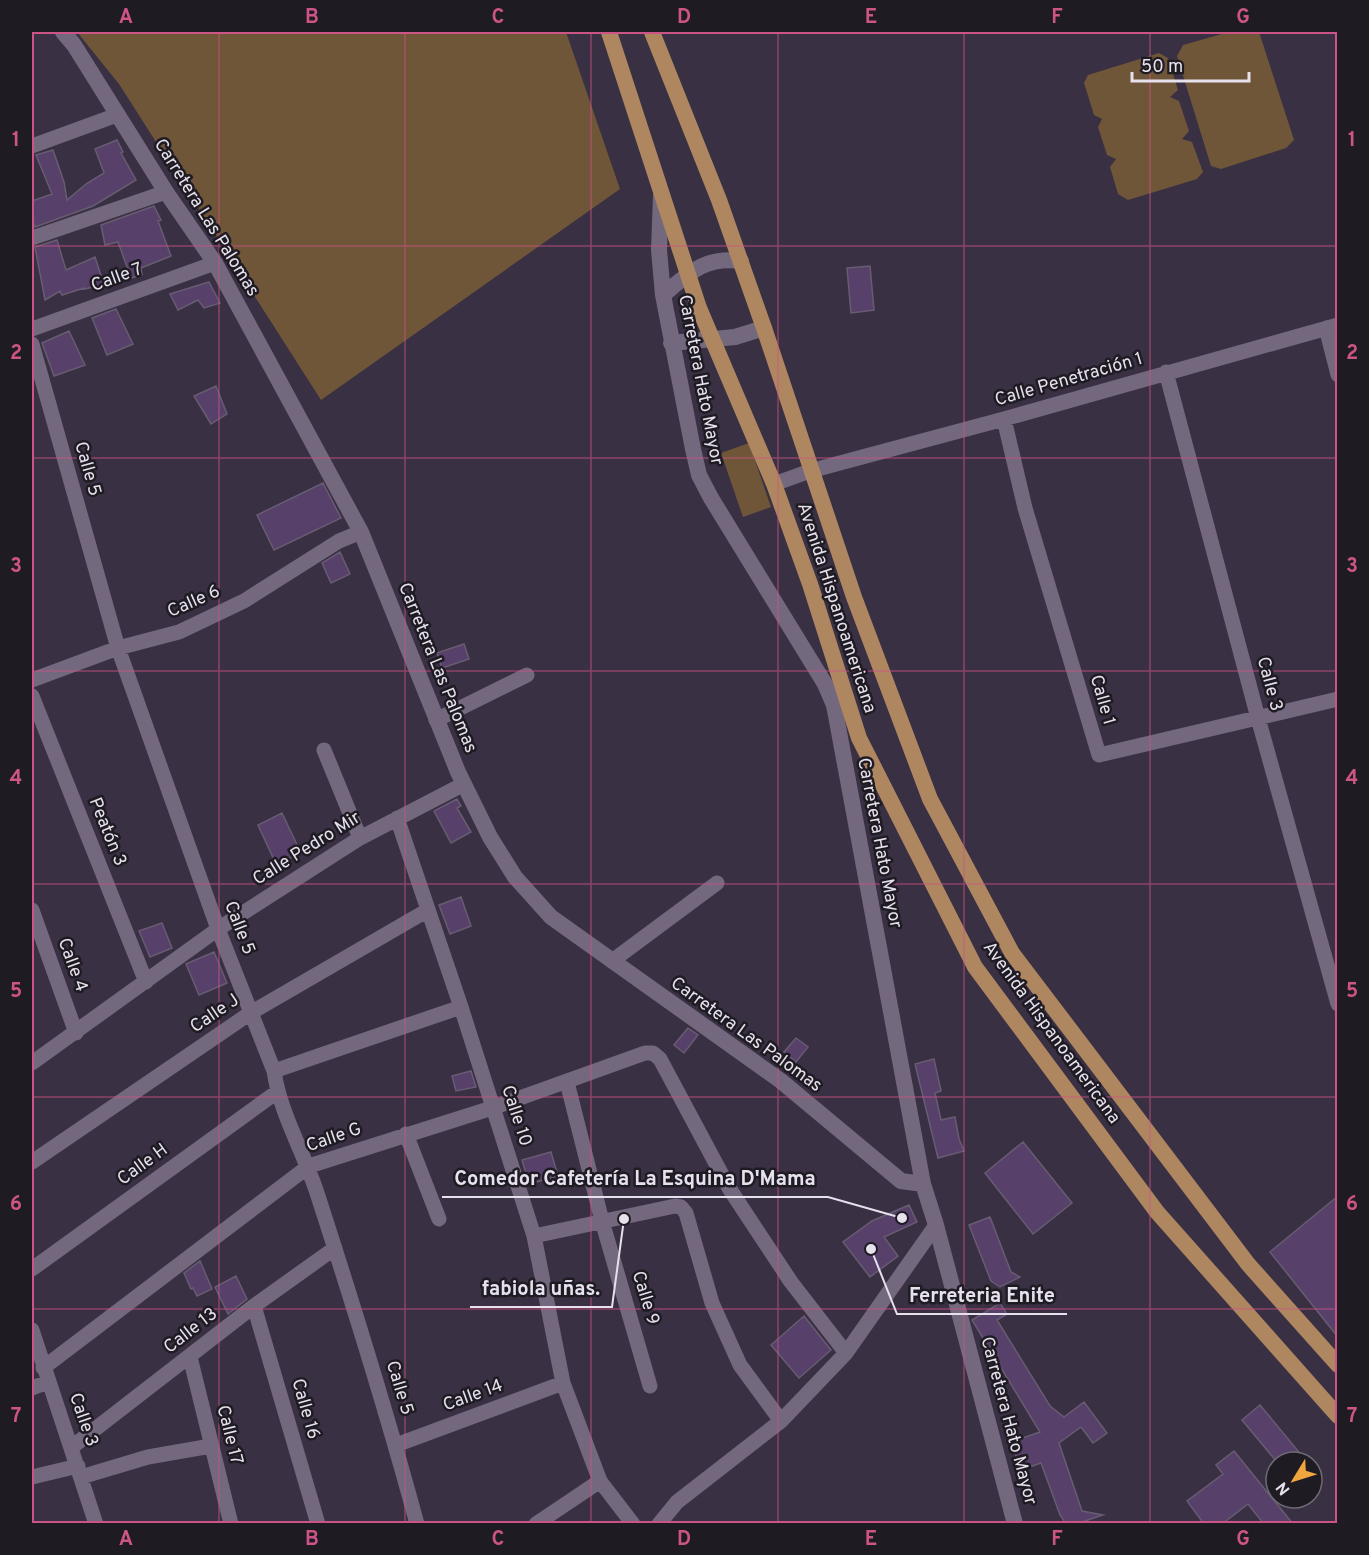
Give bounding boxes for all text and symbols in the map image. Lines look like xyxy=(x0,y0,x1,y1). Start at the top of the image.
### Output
text: A xyxy=(119,5,133,31)
text: B xyxy=(305,5,319,31)
text: C xyxy=(492,5,504,31)
text: D xyxy=(677,5,691,31)
text: E xyxy=(865,5,877,31)
text: F xyxy=(1051,5,1063,31)
text: G xyxy=(1236,5,1250,31)
scale bar xyxy=(1132,45,1249,83)
text: 50 m xyxy=(1141,56,1183,79)
text: 1 xyxy=(12,128,20,154)
text: 1 xyxy=(1348,128,1356,154)
street label: Carretera Las Palomas xyxy=(148,135,264,301)
street label: Calle 7 xyxy=(88,258,146,298)
street label: Carretera Hato Mayor xyxy=(672,293,728,467)
text: 2 xyxy=(10,341,22,367)
text: 2 xyxy=(1346,341,1358,367)
street label: Calle Penetración 1 xyxy=(992,348,1146,412)
street label: Calle 5 xyxy=(68,439,106,499)
street label: Avenida Hispanoamericana xyxy=(791,500,881,716)
text: 3 xyxy=(10,554,22,580)
text: 3 xyxy=(1346,554,1358,580)
street label: Carretera Las Palomas xyxy=(392,579,482,757)
street label: Calle 6 xyxy=(164,580,224,624)
street label: Calle 3 xyxy=(1251,654,1287,714)
street label: Calle 1 xyxy=(1084,672,1120,728)
street label: Carretera Hato Mayor xyxy=(851,756,907,930)
text: 4 xyxy=(10,766,22,792)
text: 4 xyxy=(1346,766,1358,792)
street label: Peatón 3 xyxy=(83,794,131,870)
street label: Calle Pedro Mir xyxy=(249,807,365,891)
street label: Calle 5 xyxy=(218,898,260,958)
street label: Calle 4 xyxy=(52,935,92,995)
street label: Avenida Hispanoamericana xyxy=(977,937,1125,1129)
street label: Carretera Las Palomas xyxy=(666,972,826,1098)
text: 5 xyxy=(10,979,22,1005)
text: 5 xyxy=(1346,979,1358,1005)
street label: Calle J xyxy=(186,989,244,1039)
street label: Calle 10 xyxy=(495,1083,537,1149)
street label: Calle G xyxy=(303,1118,365,1158)
street label: Calle H xyxy=(113,1139,173,1191)
callout: Comedor Cafetería La Esquina D'Mama xyxy=(442,1159,828,1197)
text: Comedor Cafetería La Esquina D'Mama xyxy=(454,1167,816,1193)
text: 6 xyxy=(10,1192,22,1218)
text: 6 xyxy=(1346,1192,1358,1218)
street label: Calle 9 xyxy=(626,1268,664,1328)
callout: fabiola uñas. xyxy=(470,1269,612,1307)
callout: Ferreteria Enite xyxy=(897,1276,1067,1314)
text: fabiola uñas. xyxy=(482,1277,600,1303)
text: Ferreteria Enite xyxy=(909,1284,1055,1310)
street label: Calle 13 xyxy=(159,1303,223,1359)
street label: Carretera Hato Mayor xyxy=(974,1334,1042,1508)
street label: Calle 5 xyxy=(380,1358,418,1418)
street label: Calle 14 xyxy=(440,1375,506,1417)
street label: Calle 16 xyxy=(285,1376,325,1442)
street label: Calle 3 xyxy=(63,1390,103,1450)
street label: Calle 17 xyxy=(211,1403,247,1467)
text: 7 xyxy=(11,1404,21,1430)
text: 7 xyxy=(1347,1404,1357,1430)
north arrow xyxy=(1264,1450,1324,1510)
text: N xyxy=(1272,1477,1295,1499)
text: A xyxy=(119,1527,133,1553)
text: B xyxy=(305,1527,319,1553)
text: C xyxy=(492,1527,504,1553)
text: D xyxy=(677,1527,691,1553)
text: E xyxy=(865,1527,877,1553)
text: F xyxy=(1051,1527,1063,1553)
text: G xyxy=(1236,1527,1250,1553)

